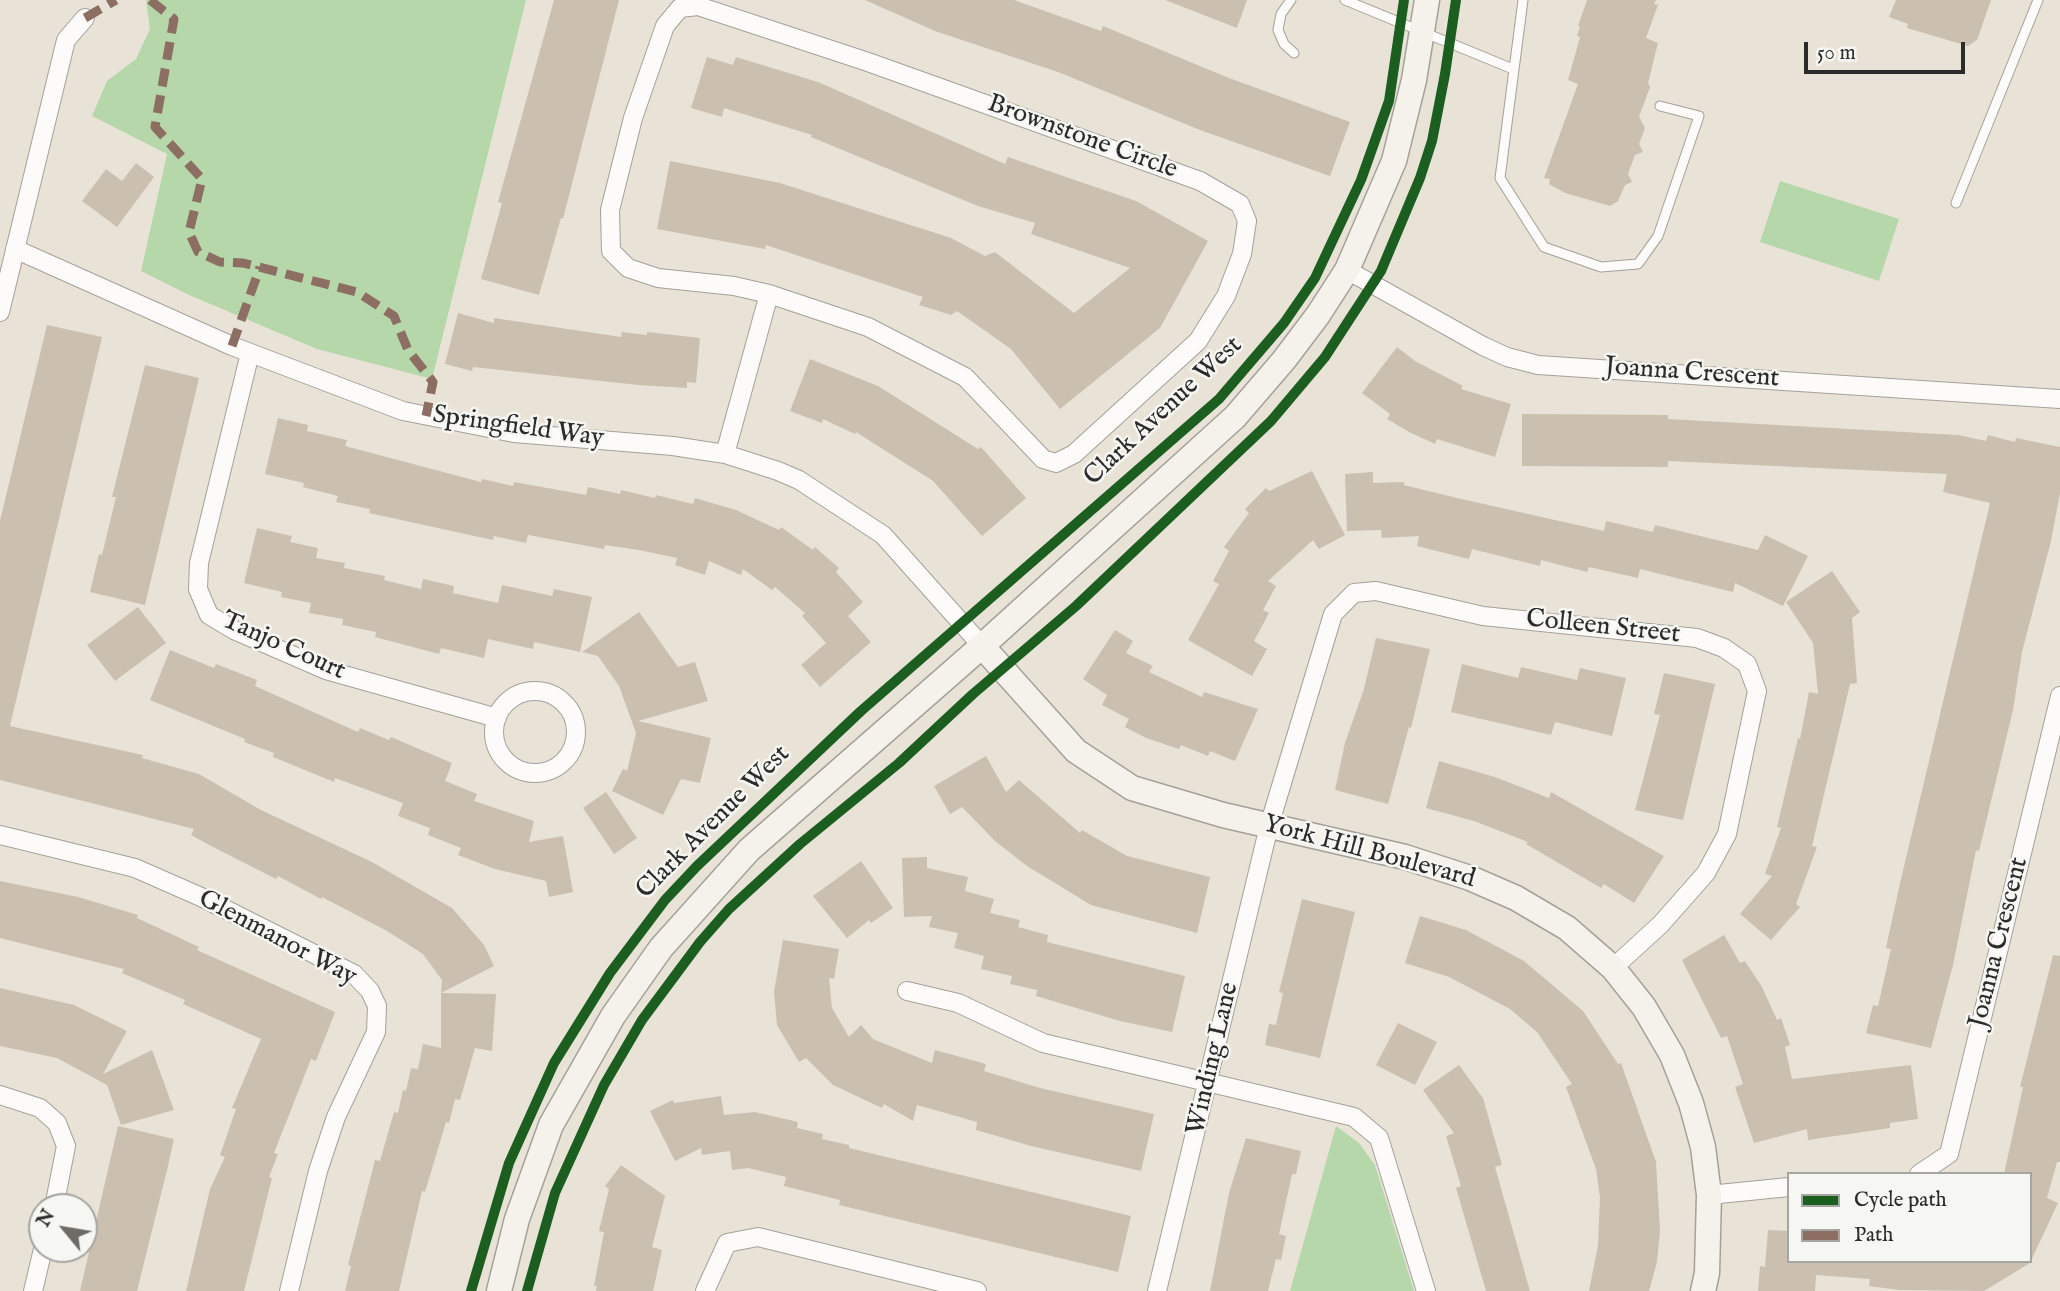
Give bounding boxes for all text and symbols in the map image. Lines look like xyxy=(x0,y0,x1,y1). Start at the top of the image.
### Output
scale bar xyxy=(1808,28,1969,72)
text: 50 m xyxy=(1817,40,1856,67)
street label: Brownstone Circle xyxy=(983,89,1181,187)
street label: Clark Avenue West xyxy=(1079,331,1249,493)
street label: Joanna Crescent xyxy=(1604,352,1780,396)
street label: Springfield Way xyxy=(430,401,606,455)
street label: Colleen Street xyxy=(1524,604,1682,652)
street label: Tanjo Court xyxy=(216,606,350,688)
street label: Clark Avenue West xyxy=(631,740,797,906)
street label: York Hill Boulevard xyxy=(1260,810,1478,896)
street label: Joanna Crescent xyxy=(1964,854,2036,1032)
street label: Glenmanor Way xyxy=(193,884,361,994)
street label: Winding Lane xyxy=(1181,980,1247,1138)
legend xyxy=(1787,1172,2032,1263)
text: Cycle path xyxy=(1854,1187,1947,1214)
north arrow xyxy=(28,1193,98,1263)
text: N xyxy=(32,1205,61,1232)
text: Path xyxy=(1854,1222,1893,1249)

